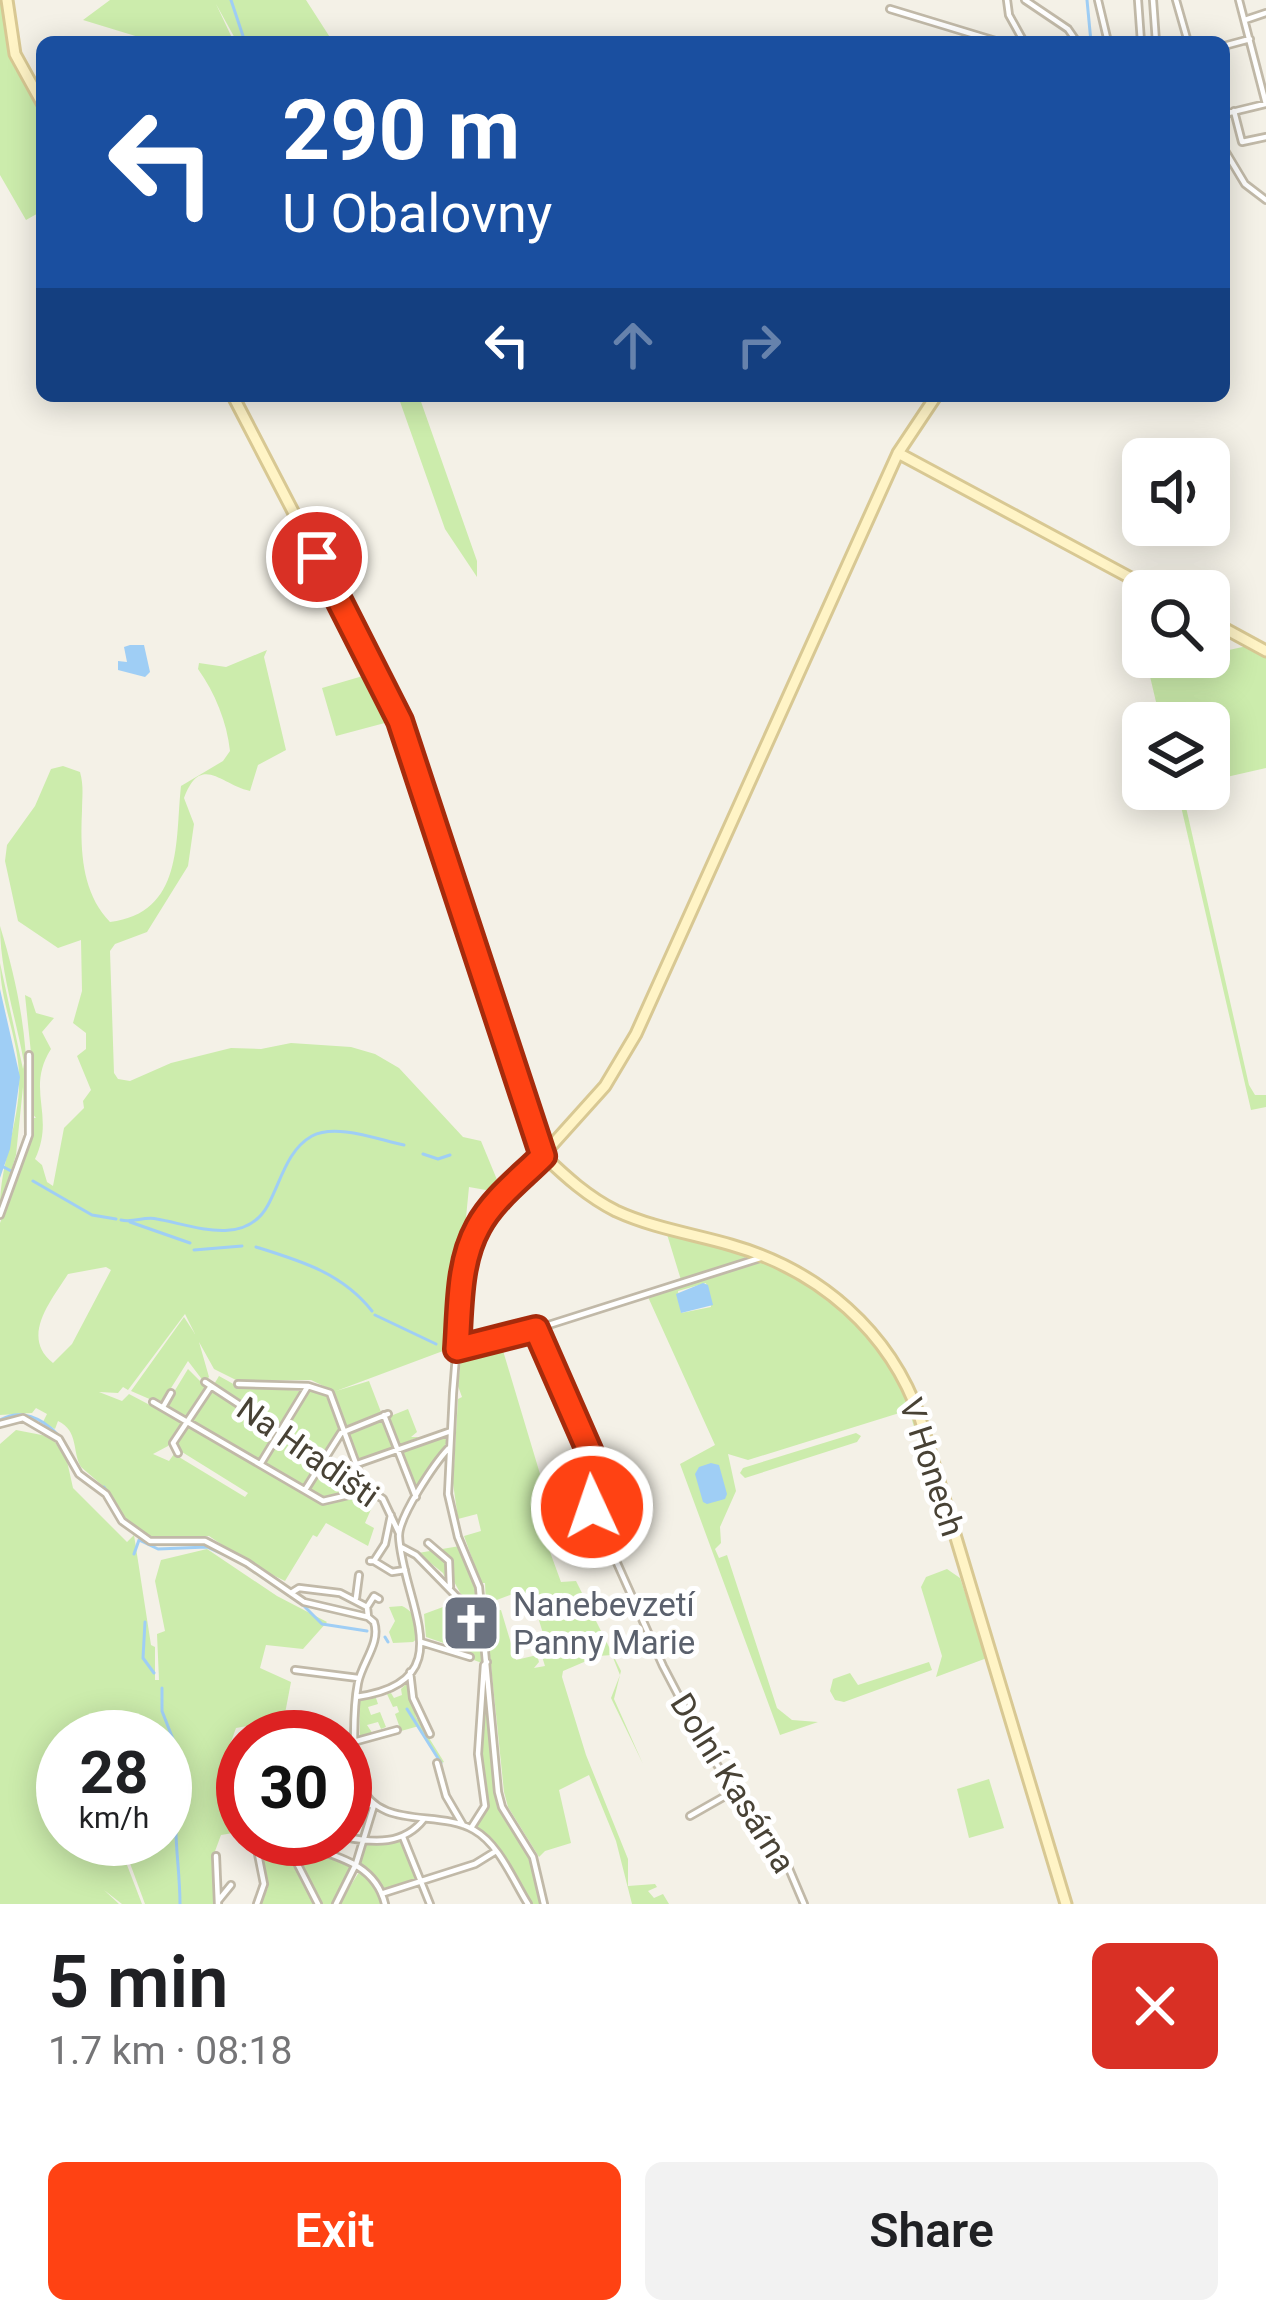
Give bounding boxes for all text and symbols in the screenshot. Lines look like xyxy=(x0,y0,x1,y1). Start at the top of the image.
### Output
text: 290 m xyxy=(282,81,520,180)
icon: left xyxy=(84,84,240,240)
text: U Obalovny xyxy=(282,182,552,245)
icon: left xyxy=(474,312,540,378)
icon: ahead xyxy=(600,312,666,378)
icon: right xyxy=(726,312,792,378)
map controls xyxy=(1122,438,1230,810)
button: sound xyxy=(1122,438,1230,546)
pin xyxy=(266,506,368,608)
icon: arrive xyxy=(284,524,350,590)
button: search xyxy=(1122,570,1230,678)
button: layers xyxy=(1122,702,1230,810)
street label: Na Hradišti xyxy=(230,1389,386,1515)
street label: V Honech xyxy=(891,1393,973,1541)
position arrow xyxy=(529,1444,655,1570)
place label: Nanebevzetí Panny Marie xyxy=(513,1585,696,1662)
church icon: Nanebevzetí Panny Marie xyxy=(440,1592,502,1654)
street label: Dolní Kasárna xyxy=(662,1686,804,1880)
speed limit sign: 30 xyxy=(216,1710,372,1866)
text: 28 xyxy=(80,1737,148,1808)
text: km/h xyxy=(79,1800,149,1835)
text: 5 min xyxy=(48,1940,229,2025)
button: close xyxy=(1092,1943,1218,2069)
text: 1.7 km · 08:18 xyxy=(48,2028,292,2074)
button: Exit xyxy=(48,2162,621,2300)
button: Share xyxy=(645,2162,1218,2300)

